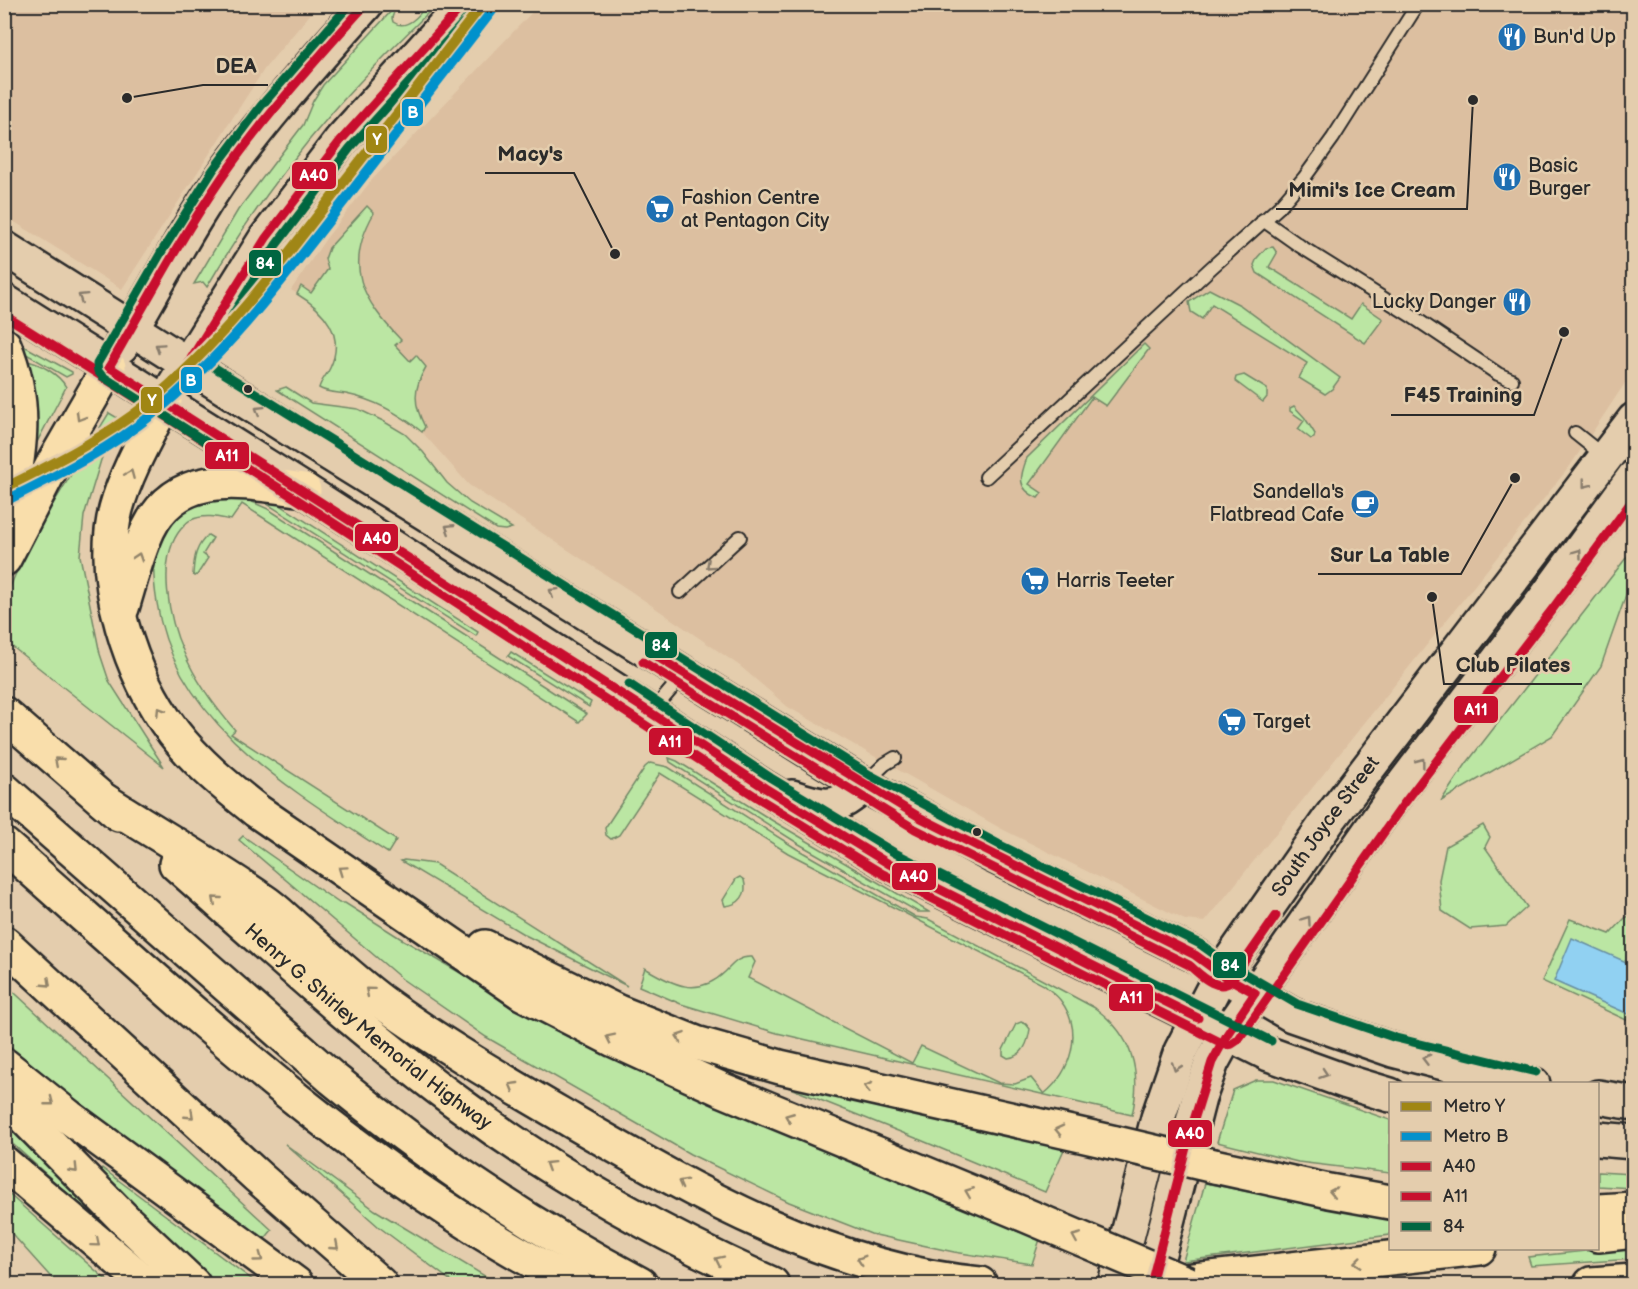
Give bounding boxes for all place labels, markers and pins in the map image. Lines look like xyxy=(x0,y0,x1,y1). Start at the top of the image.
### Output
restaurant icon: Bun'd Up xyxy=(1496,21,1528,53)
place label: Bun'd Up xyxy=(1533,25,1616,49)
callout: DEA xyxy=(203,46,268,85)
callout: Macy's xyxy=(485,134,574,173)
place label: Basic Burger xyxy=(1528,154,1591,201)
restaurant icon: Basic Burger xyxy=(1491,161,1523,193)
callout: Mimi's Ice Cream xyxy=(1276,170,1467,209)
place label: Fashion Centre at Pentagon City xyxy=(681,186,829,233)
supermarket icon: Fashion Centre at Pentagon City xyxy=(644,193,676,225)
restaurant icon: Lucky Danger xyxy=(1501,286,1533,318)
place label: Lucky Danger xyxy=(1372,290,1497,314)
callout: F45 Training xyxy=(1391,376,1534,415)
unlabelled marker xyxy=(242,383,254,395)
place label: Sandella's Flatbread Cafe xyxy=(1209,480,1344,527)
cafe icon: Sandella's Flatbread Cafe xyxy=(1349,488,1381,520)
callout: Sur La Table xyxy=(1318,535,1461,574)
supermarket icon: Harris Teeter xyxy=(1019,565,1051,597)
place label: Harris Teeter xyxy=(1056,569,1175,593)
callout: Club Pilates xyxy=(1444,645,1582,684)
supermarket icon: Target xyxy=(1216,706,1248,738)
place label: Target xyxy=(1253,710,1311,734)
unlabelled marker xyxy=(971,826,983,838)

